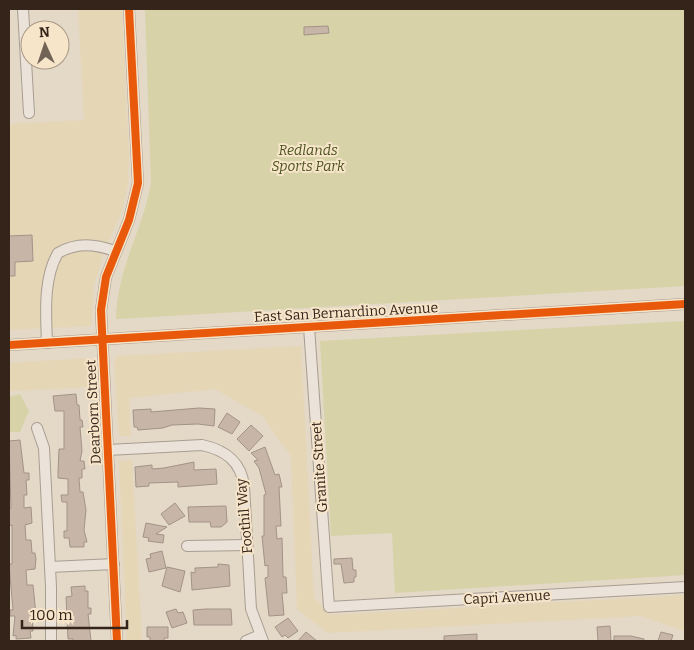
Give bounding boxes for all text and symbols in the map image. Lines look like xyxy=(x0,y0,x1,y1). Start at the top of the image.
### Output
north arrow xyxy=(20,20,70,70)
text: N xyxy=(39,24,50,41)
park label: Redlands Sports Park xyxy=(272,142,345,175)
street label: East San Bernardino Avenue xyxy=(254,299,439,326)
street label: Dearborn Street xyxy=(82,359,105,465)
street label: Granite Street xyxy=(308,421,331,513)
street label: Foothil Way xyxy=(233,477,256,554)
street label: Capri Avenue xyxy=(463,587,551,608)
scale bar xyxy=(22,598,128,630)
text: 100 m xyxy=(30,606,73,624)

